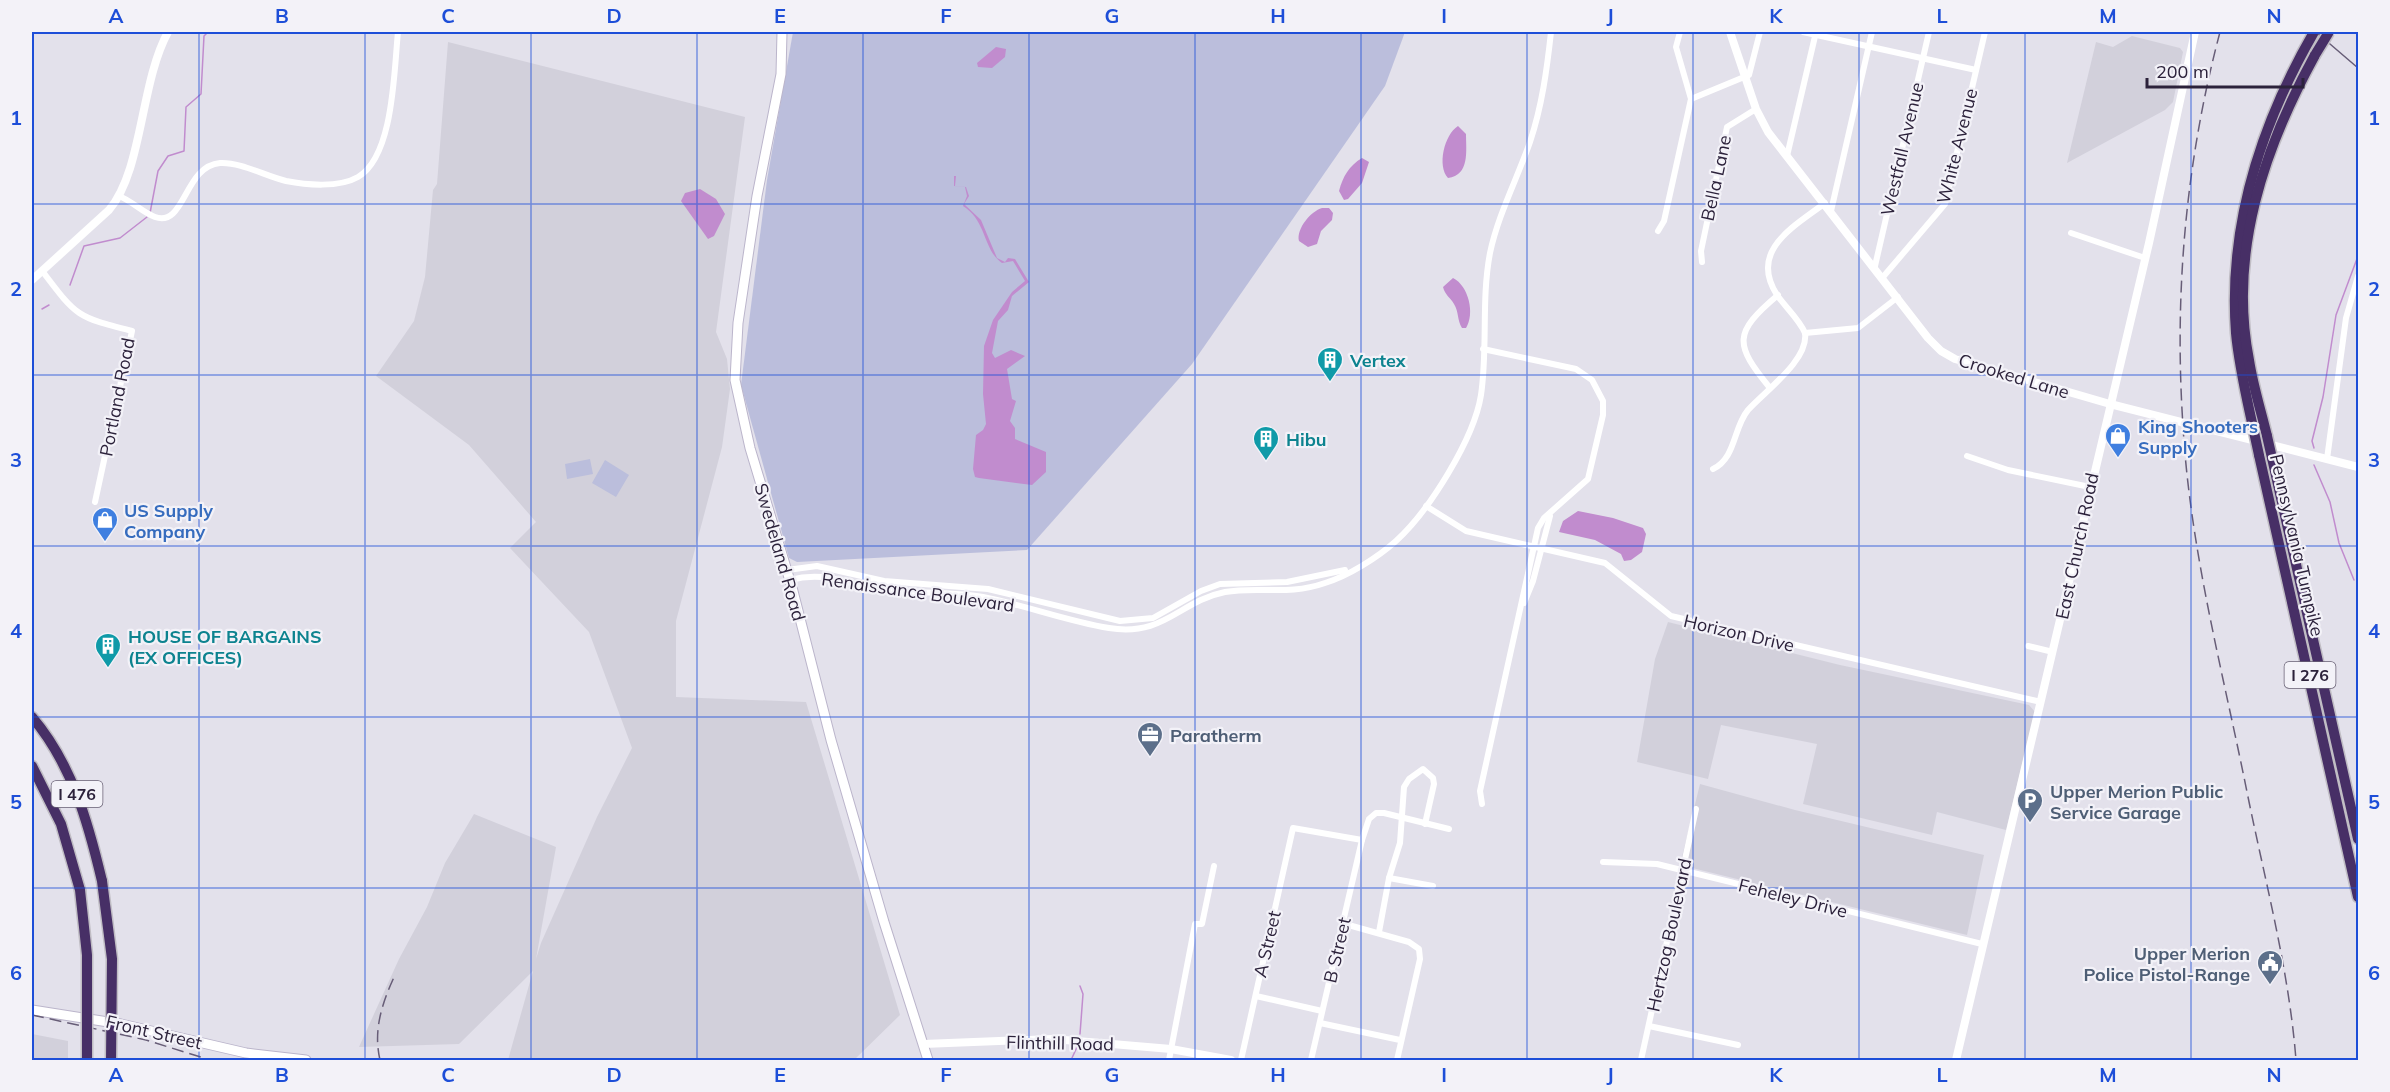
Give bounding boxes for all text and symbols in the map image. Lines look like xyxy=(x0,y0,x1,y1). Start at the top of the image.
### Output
text: A xyxy=(109,3,124,28)
text: B xyxy=(275,3,289,28)
text: C xyxy=(441,3,455,28)
text: D xyxy=(606,3,622,28)
text: E xyxy=(774,3,786,28)
text: F xyxy=(940,3,952,28)
text: G xyxy=(1105,3,1119,28)
text: H xyxy=(1270,3,1286,28)
text: I xyxy=(1441,3,1447,28)
text: J xyxy=(1606,3,1614,28)
text: K xyxy=(1769,3,1783,28)
text: L xyxy=(1936,3,1948,28)
text: M xyxy=(2099,3,2117,28)
text: N xyxy=(2266,3,2282,28)
scale bar xyxy=(2147,51,2303,89)
text: 200 m xyxy=(2156,60,2209,83)
street label: Westfall Avenue xyxy=(1875,80,1929,218)
street label: White Avenue xyxy=(1932,86,1982,206)
text: 1 xyxy=(10,105,22,130)
text: 1 xyxy=(2368,105,2380,130)
street label: Bella Lane xyxy=(1696,133,1736,223)
text: 2 xyxy=(10,276,22,301)
text: 2 xyxy=(2368,276,2380,301)
street label: Portland Road xyxy=(94,336,140,458)
building icon: Vertex xyxy=(1315,345,1345,383)
street label: Crooked Lane xyxy=(1956,348,2072,404)
place label: Vertex xyxy=(1349,349,1407,372)
place label: King Shooters Supply xyxy=(2138,415,2258,459)
shop icon: King Shooters Supply xyxy=(2103,421,2133,459)
building icon: Hibu xyxy=(1251,424,1281,462)
place label: Hibu xyxy=(1286,428,1327,451)
text: 3 xyxy=(10,447,22,472)
text: 3 xyxy=(2368,447,2380,472)
street label: Pennsylvania Turnpike xyxy=(2265,452,2329,638)
street label: East Church Road xyxy=(2050,471,2104,621)
street label: Swedeland Road xyxy=(749,480,811,624)
place label: US Supply Company xyxy=(124,499,213,543)
shop icon: US Supply Company xyxy=(90,505,120,543)
street label: Renaissance Boulevard xyxy=(820,567,1016,617)
street label: Horizon Drive xyxy=(1681,609,1797,657)
text: 4 xyxy=(10,618,22,643)
text: 4 xyxy=(2368,618,2380,643)
place label: HOUSE OF BARGAINS (EX OFFICES) xyxy=(128,625,322,669)
building icon: HOUSE OF BARGAINS (EX OFFICES) xyxy=(93,631,123,669)
road number: I 276 xyxy=(2284,662,2336,688)
office icon: Paratherm xyxy=(1135,720,1165,758)
place label: Paratherm xyxy=(1170,724,1262,747)
place label: Upper Merion Public Service Garage xyxy=(2050,780,2223,824)
road number: I 476 xyxy=(52,781,103,807)
parking icon: Upper Merion Public Service Garage xyxy=(2015,786,2045,824)
text: 5 xyxy=(10,789,22,814)
text: 5 xyxy=(2368,789,2380,814)
street label: Hertzog Boulevard xyxy=(1642,856,1696,1014)
street label: Feheley Drive xyxy=(1736,873,1850,923)
street label: A Street xyxy=(1248,908,1286,980)
street label: B Street xyxy=(1318,915,1356,985)
place label: Upper Merion Police Pistol-Range xyxy=(2084,942,2250,986)
public building icon: Upper Merion Police Pistol-Range xyxy=(2255,948,2285,986)
text: 6 xyxy=(10,960,22,985)
text: 6 xyxy=(2368,960,2380,985)
street label: Front Street xyxy=(104,1010,204,1054)
street label: Flinthill Road xyxy=(1006,1031,1114,1055)
text: A xyxy=(109,1062,124,1087)
text: B xyxy=(275,1062,289,1087)
text: C xyxy=(441,1062,455,1087)
text: D xyxy=(606,1062,622,1087)
text: E xyxy=(774,1062,786,1087)
text: F xyxy=(940,1062,952,1087)
text: G xyxy=(1105,1062,1119,1087)
text: H xyxy=(1270,1062,1286,1087)
text: I xyxy=(1441,1062,1447,1087)
text: J xyxy=(1606,1062,1614,1087)
text: K xyxy=(1769,1062,1783,1087)
text: L xyxy=(1936,1062,1948,1087)
text: M xyxy=(2099,1062,2117,1087)
text: N xyxy=(2266,1062,2282,1087)

